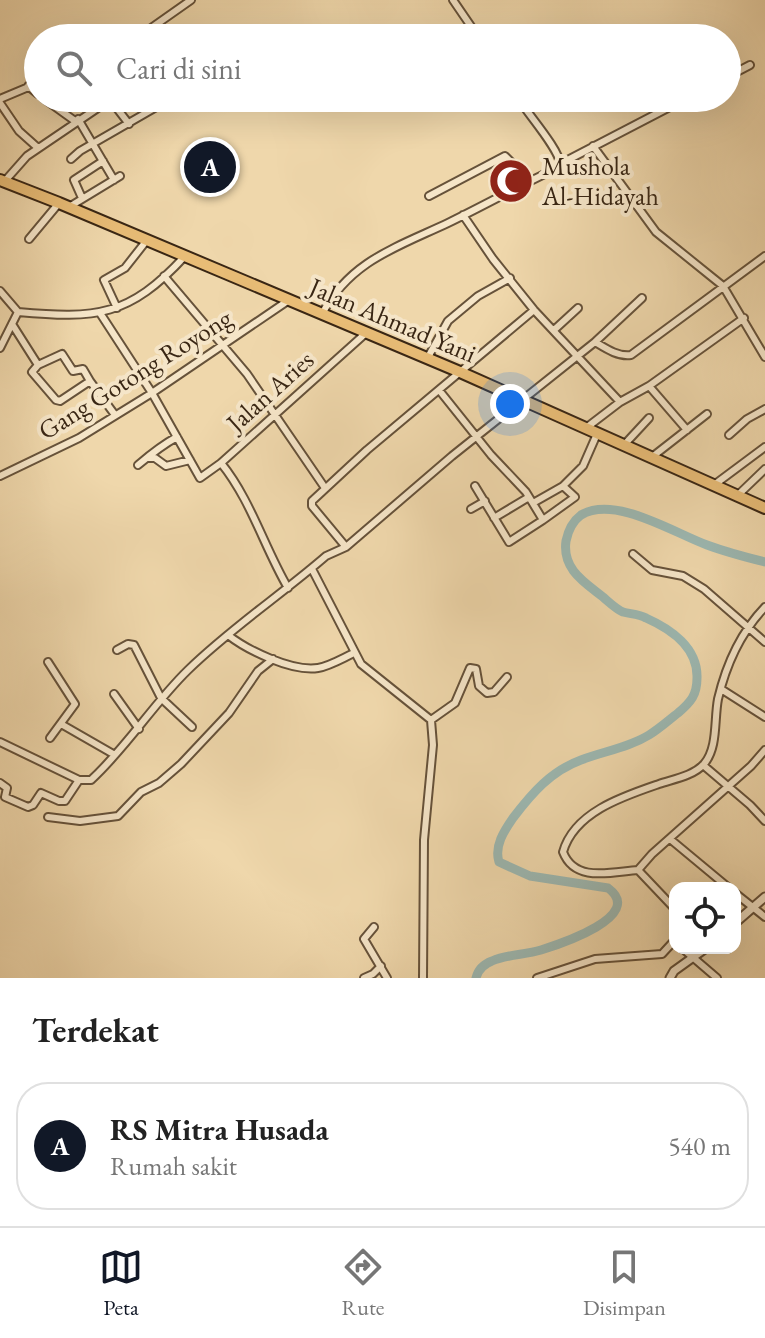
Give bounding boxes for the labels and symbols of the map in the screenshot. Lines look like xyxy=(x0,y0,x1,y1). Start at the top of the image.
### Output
pin: A xyxy=(184,137,236,197)
place label: Mushola Al-Hidayah xyxy=(541,149,659,213)
mosque icon: Mushola Al-Hidayah xyxy=(487,157,535,205)
street label: Jalan Ahmad Yani xyxy=(303,269,482,370)
street label: Gang Gotong Royong xyxy=(32,300,239,447)
street label: Jalan Aries xyxy=(218,343,321,441)
your location xyxy=(490,384,530,424)

